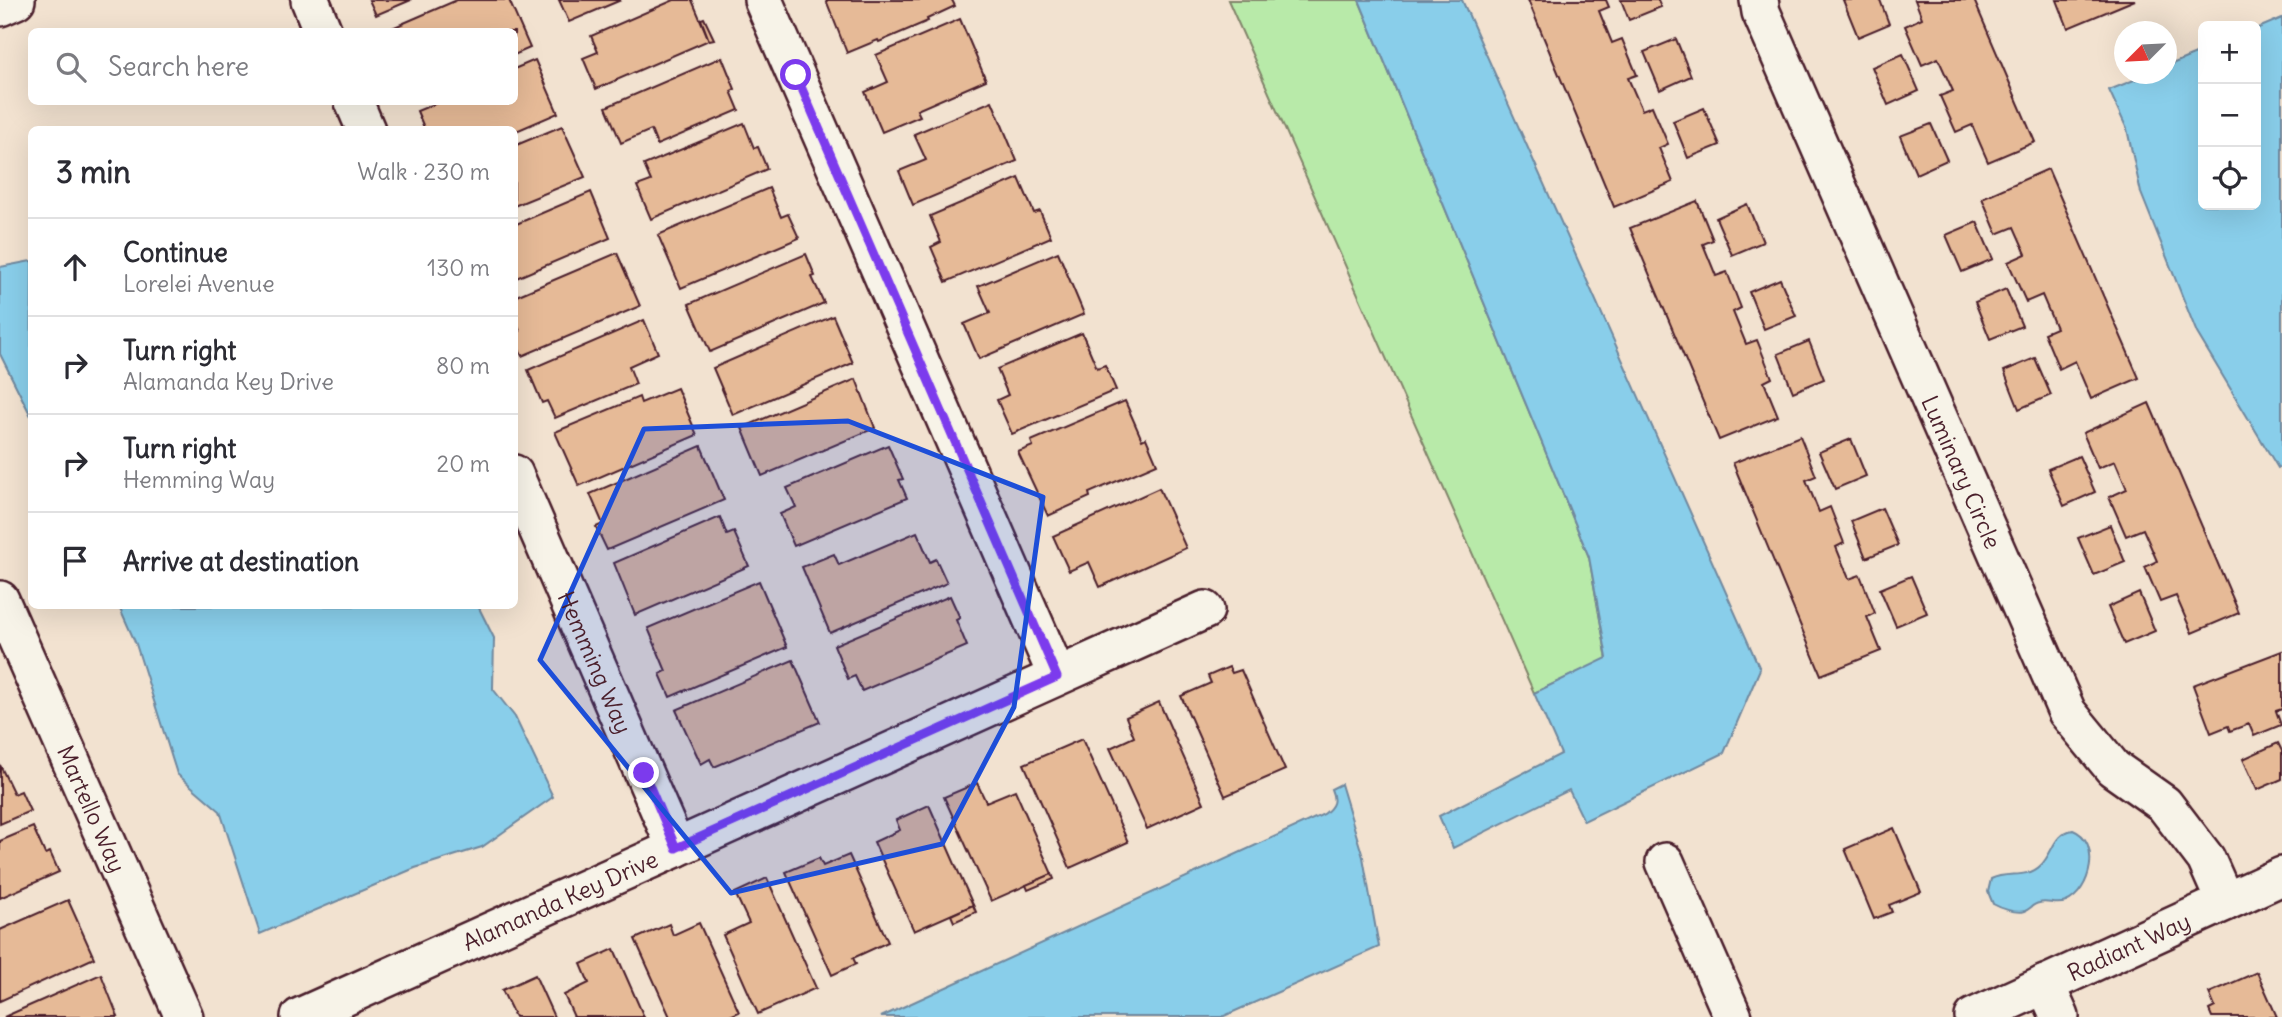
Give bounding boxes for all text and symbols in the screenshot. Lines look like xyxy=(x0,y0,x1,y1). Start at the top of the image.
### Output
north arrow xyxy=(2114,21,2177,84)
map controls xyxy=(2198,21,2261,210)
button: + xyxy=(2198,21,2261,84)
search box xyxy=(28,28,518,105)
icon: search xyxy=(52,48,90,86)
text: Search here xyxy=(108,50,249,83)
route start xyxy=(780,59,811,90)
button: − xyxy=(2198,84,2261,147)
button: locate xyxy=(2198,147,2261,210)
text: 3 min xyxy=(56,153,131,191)
text: Walk · 230 m xyxy=(357,157,490,186)
text: Continue xyxy=(123,236,228,269)
icon: ahead xyxy=(56,248,94,286)
text: 130 m xyxy=(427,253,490,282)
text: Lorelei Avenue xyxy=(123,269,275,298)
text: Turn right xyxy=(123,334,236,367)
icon: right xyxy=(56,346,94,384)
text: 80 m xyxy=(436,351,490,380)
text: Alamanda Key Drive xyxy=(123,367,334,396)
street label: Luminary Circle xyxy=(1916,391,2008,553)
text: Turn right xyxy=(123,432,236,465)
icon: right xyxy=(56,444,94,482)
text: 20 m xyxy=(437,449,490,478)
text: Hemming Way xyxy=(123,465,275,494)
icon: arrive xyxy=(56,542,94,580)
text: Arrive at destination xyxy=(123,545,359,578)
street label: Hemming Way xyxy=(552,587,639,738)
street label: Martello Way xyxy=(51,741,133,877)
route end xyxy=(628,757,659,788)
street label: Alamanda Key Drive xyxy=(458,844,662,957)
street label: Radiant Way xyxy=(2063,906,2195,987)

